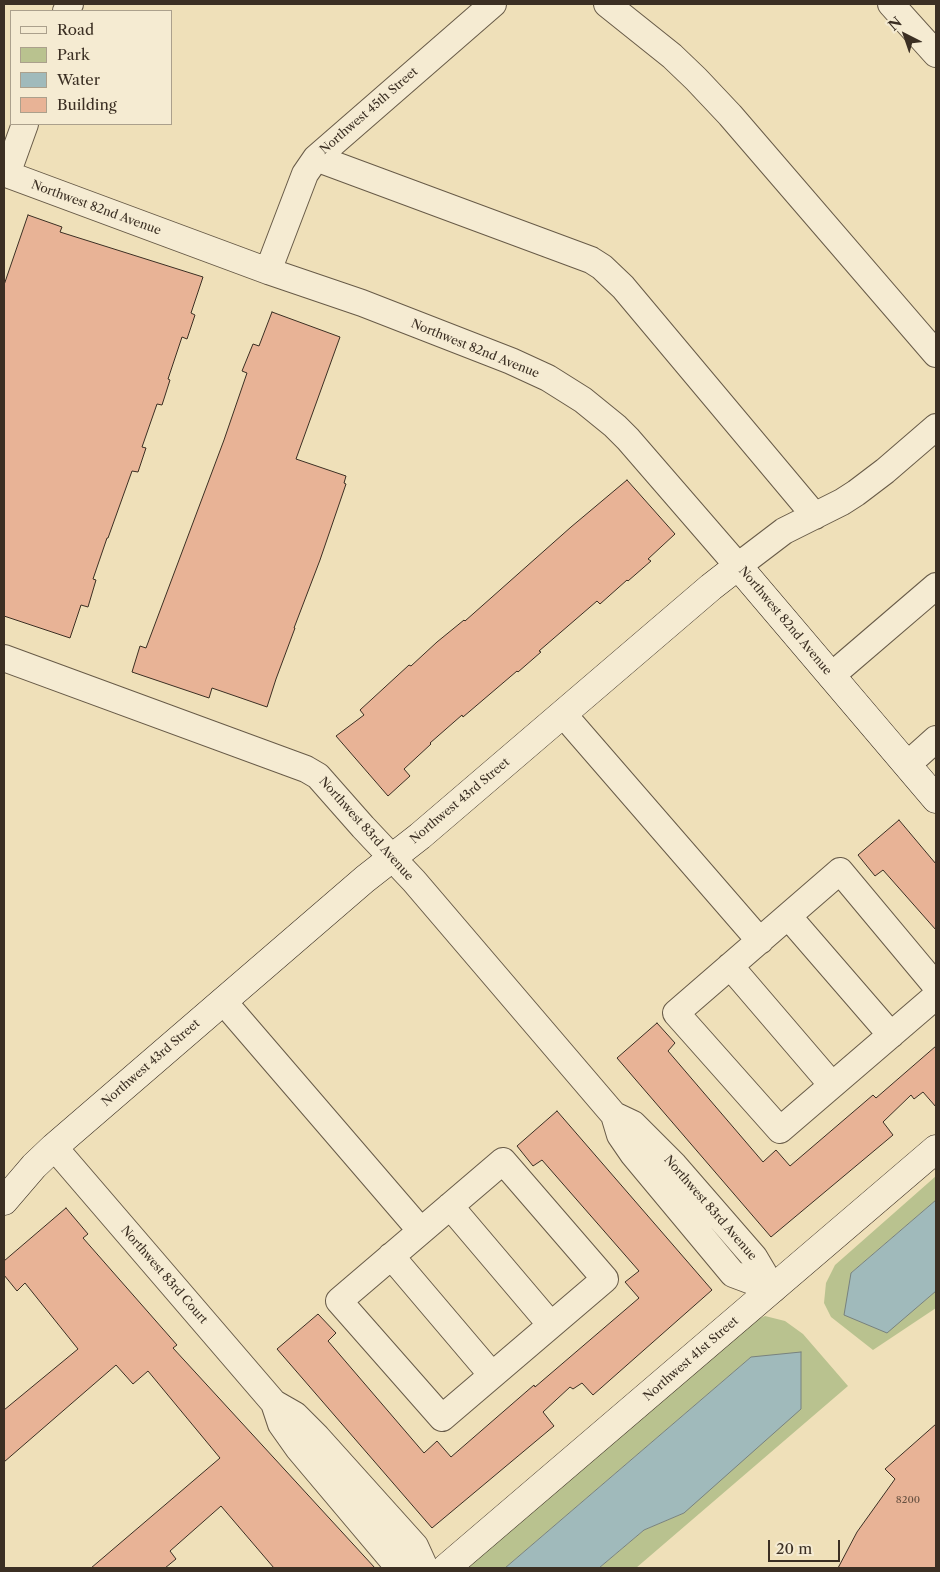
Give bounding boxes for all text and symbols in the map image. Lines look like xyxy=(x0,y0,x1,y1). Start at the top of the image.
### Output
legend xyxy=(10,10,172,125)
north arrow xyxy=(880,10,930,60)
text: N xyxy=(885,13,906,34)
text: Road xyxy=(57,20,94,39)
text: Park xyxy=(57,45,90,64)
street label: Northwest 45th Street xyxy=(317,65,421,157)
text: Water xyxy=(57,70,100,89)
text: Building xyxy=(57,95,117,114)
street label: Northwest 82nd Avenue xyxy=(29,178,163,238)
street label: Northwest 82nd Avenue xyxy=(409,317,541,381)
street label: Northwest 82nd Avenue xyxy=(735,564,835,678)
street label: Northwest 43rd Street xyxy=(407,755,513,847)
street label: Northwest 83rd Avenue xyxy=(316,774,416,884)
street label: Northwest 43rd Street xyxy=(99,1016,203,1110)
street label: Northwest 83rd Avenue xyxy=(661,1153,759,1263)
street label: Northwest 83rd Court xyxy=(118,1223,210,1327)
street label: Northwest 41st Street xyxy=(641,1314,741,1404)
house number: 8200 xyxy=(896,1494,920,1506)
scale bar xyxy=(770,1530,842,1562)
text: 20 m xyxy=(776,1539,812,1558)

